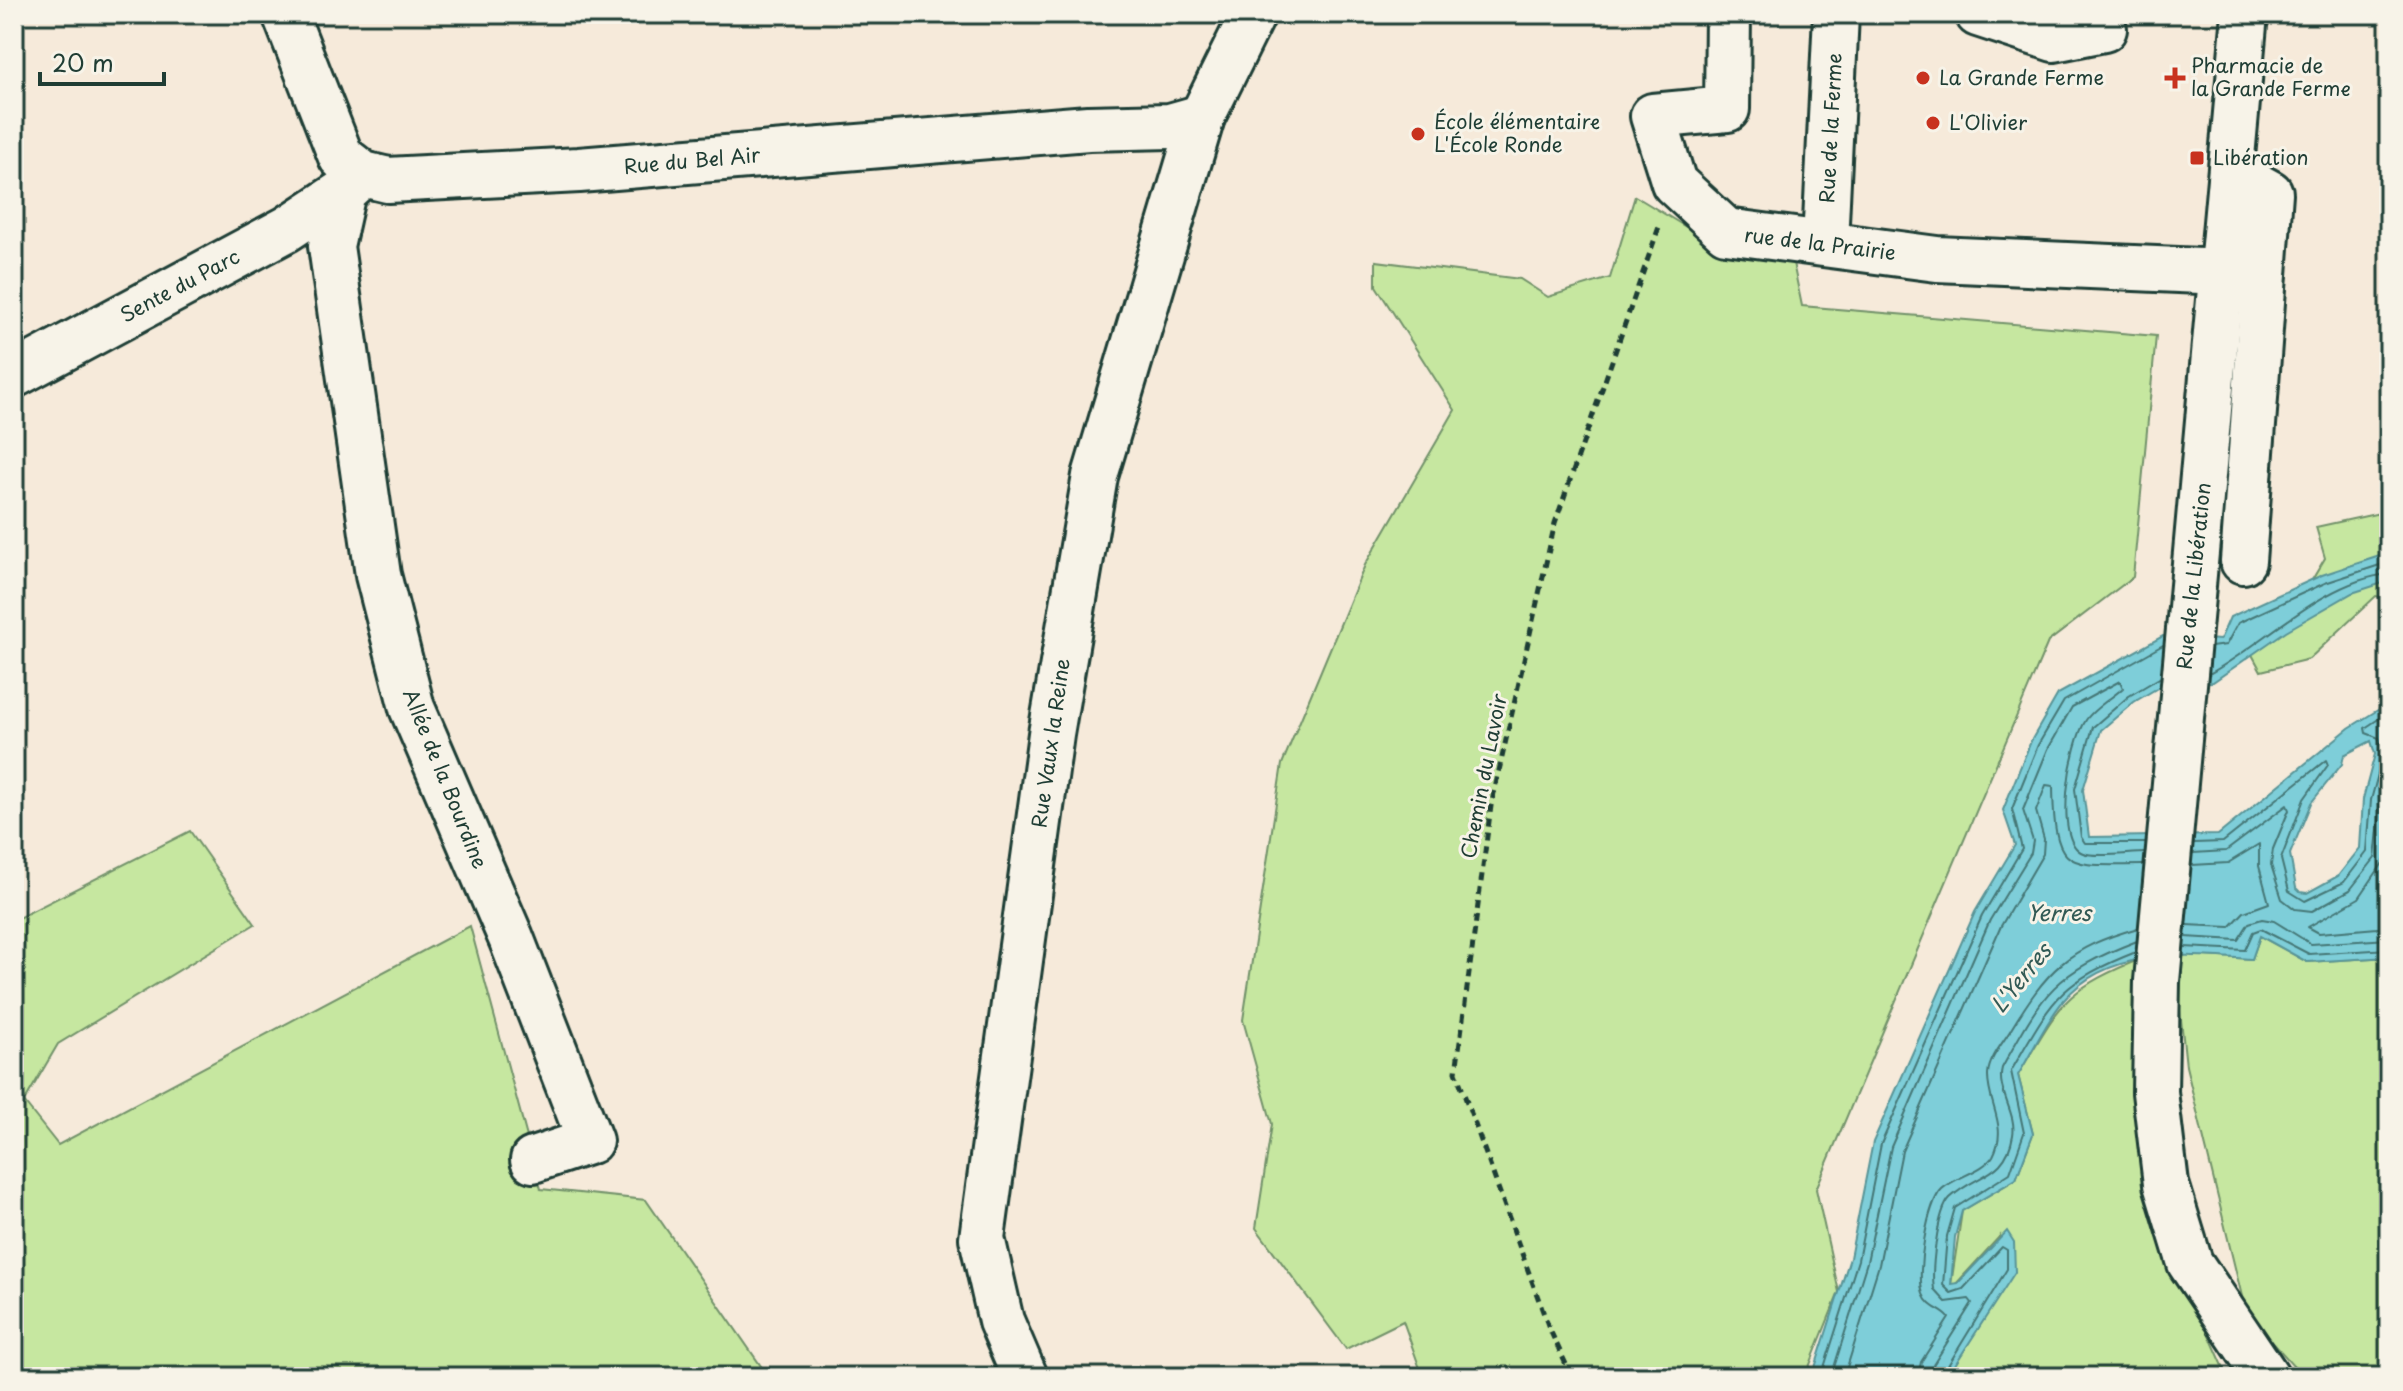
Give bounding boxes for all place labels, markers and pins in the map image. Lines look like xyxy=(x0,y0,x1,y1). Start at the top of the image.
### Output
place label: Pharmacie de la Grande Ferme xyxy=(2191,50,2350,103)
place label: La Grande Ferme xyxy=(1939,62,2104,92)
marker: La Grande Ferme xyxy=(1914,69,1932,87)
marker: Pharmacie de la Grande Ferme xyxy=(2166,69,2184,87)
place label: École élémentaire L'École Ronde xyxy=(1434,106,1600,159)
place label: L'Olivier xyxy=(1949,107,2028,137)
marker: L'Olivier xyxy=(1924,114,1942,132)
marker: École élémentaire L'École Ronde xyxy=(1409,125,1427,143)
place label: Libération xyxy=(2213,142,2309,172)
marker: Libération xyxy=(2188,149,2206,167)

